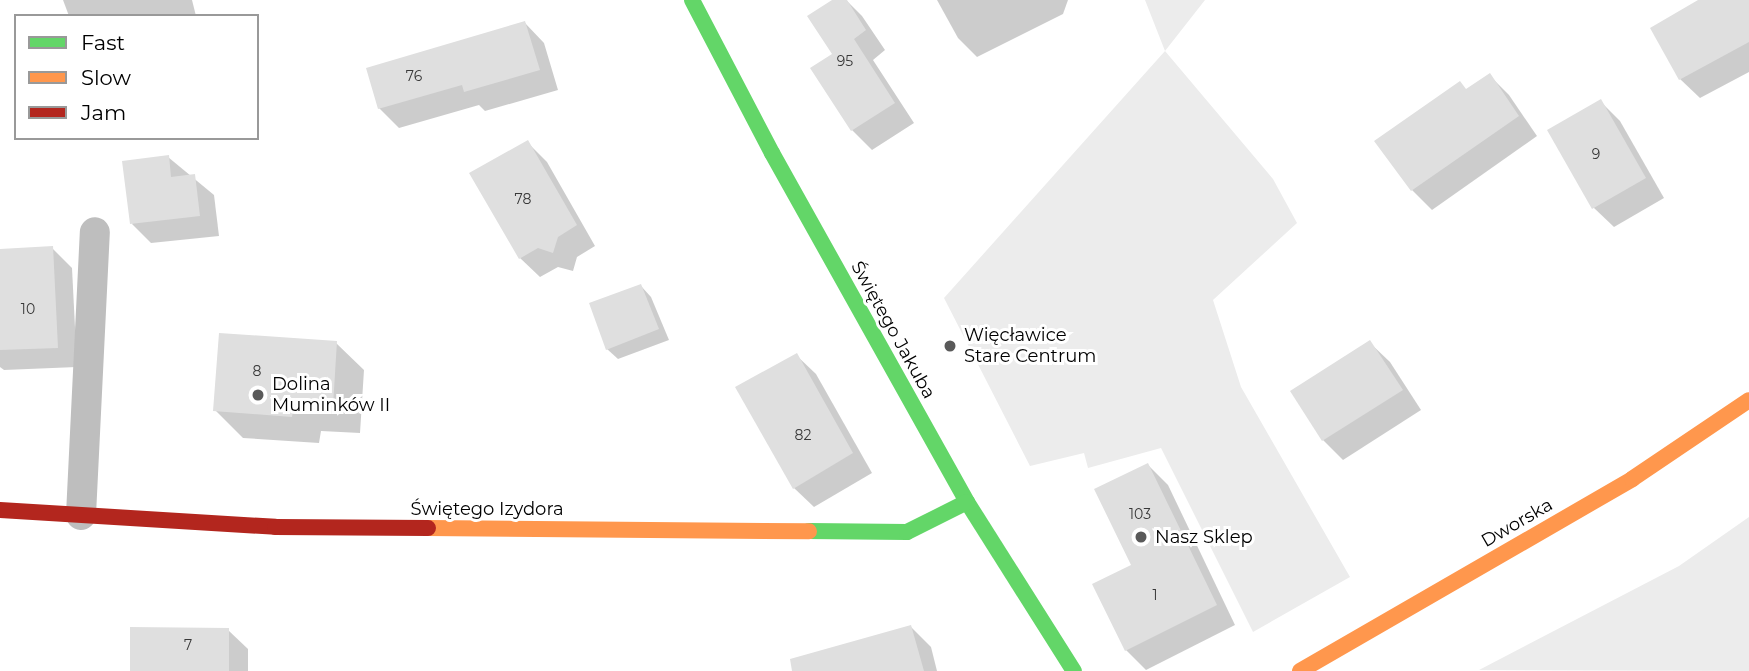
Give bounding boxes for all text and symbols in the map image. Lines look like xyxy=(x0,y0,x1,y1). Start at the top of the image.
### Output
legend xyxy=(14,14,259,140)
text: Fast xyxy=(81,30,125,55)
house number: 95 xyxy=(837,53,853,69)
text: Slow xyxy=(81,65,131,90)
house number: 76 xyxy=(406,68,422,84)
text: Jam xyxy=(81,100,126,125)
house number: 9 xyxy=(1592,146,1600,162)
house number: 78 xyxy=(515,191,531,207)
street label: Świętego Jakuba xyxy=(846,258,940,402)
house number: 10 xyxy=(21,301,35,317)
place label: Więcławice Stare Centrum xyxy=(964,325,1096,368)
marker: Więcławice Stare Centrum xyxy=(942,338,958,354)
house number: 8 xyxy=(253,363,261,379)
place label: Dolina Muminków II xyxy=(272,374,390,416)
marker: Dolina Muminków II xyxy=(250,387,266,403)
house number: 82 xyxy=(795,427,811,443)
street label: Dworska xyxy=(1477,494,1557,552)
street label: Świętego Izydora xyxy=(410,498,564,520)
house number: 103 xyxy=(1129,506,1151,522)
place label: Nasz Sklep xyxy=(1155,526,1253,548)
marker: Nasz Sklep xyxy=(1133,529,1149,545)
house number: 1 xyxy=(1152,587,1158,603)
house number: 7 xyxy=(184,637,192,653)

